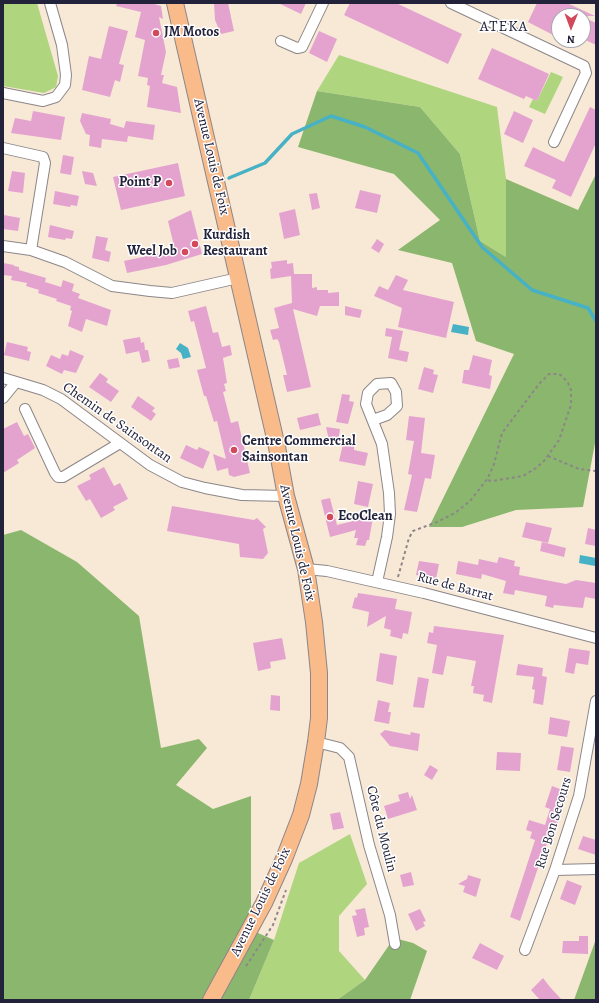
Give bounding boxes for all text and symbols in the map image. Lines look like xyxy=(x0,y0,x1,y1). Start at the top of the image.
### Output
north arrow xyxy=(551,8,591,48)
district label: ATEKA xyxy=(480,18,528,36)
place label: JM Motos xyxy=(164,25,219,41)
marker: JM Motos xyxy=(151,28,161,38)
text: N xyxy=(567,32,575,47)
street label: Avenue Louis de Foix xyxy=(189,97,233,217)
place label: Point P xyxy=(119,175,161,191)
marker: Point P xyxy=(164,178,174,188)
place label: Kurdish Restaurant xyxy=(203,228,268,260)
marker: Kurdish Restaurant xyxy=(190,239,200,249)
place label: Weel Job xyxy=(127,244,177,260)
marker: Weel Job xyxy=(180,247,190,257)
street label: Chemin de Sainsontan xyxy=(59,379,175,467)
place label: Centre Commercial Sainsontan xyxy=(242,434,356,466)
marker: Centre Commercial Sainsontan xyxy=(229,445,239,455)
street label: Avenue Louis de Foix xyxy=(275,483,319,603)
place label: EcoClean xyxy=(338,509,393,525)
marker: EcoClean xyxy=(325,512,335,522)
street label: Rue de Barrat xyxy=(415,569,495,605)
street label: Rue Bon Secours xyxy=(532,775,576,871)
street label: Côte du Moulin xyxy=(362,784,400,874)
street label: Avenue Louis de Foix xyxy=(227,845,295,959)

